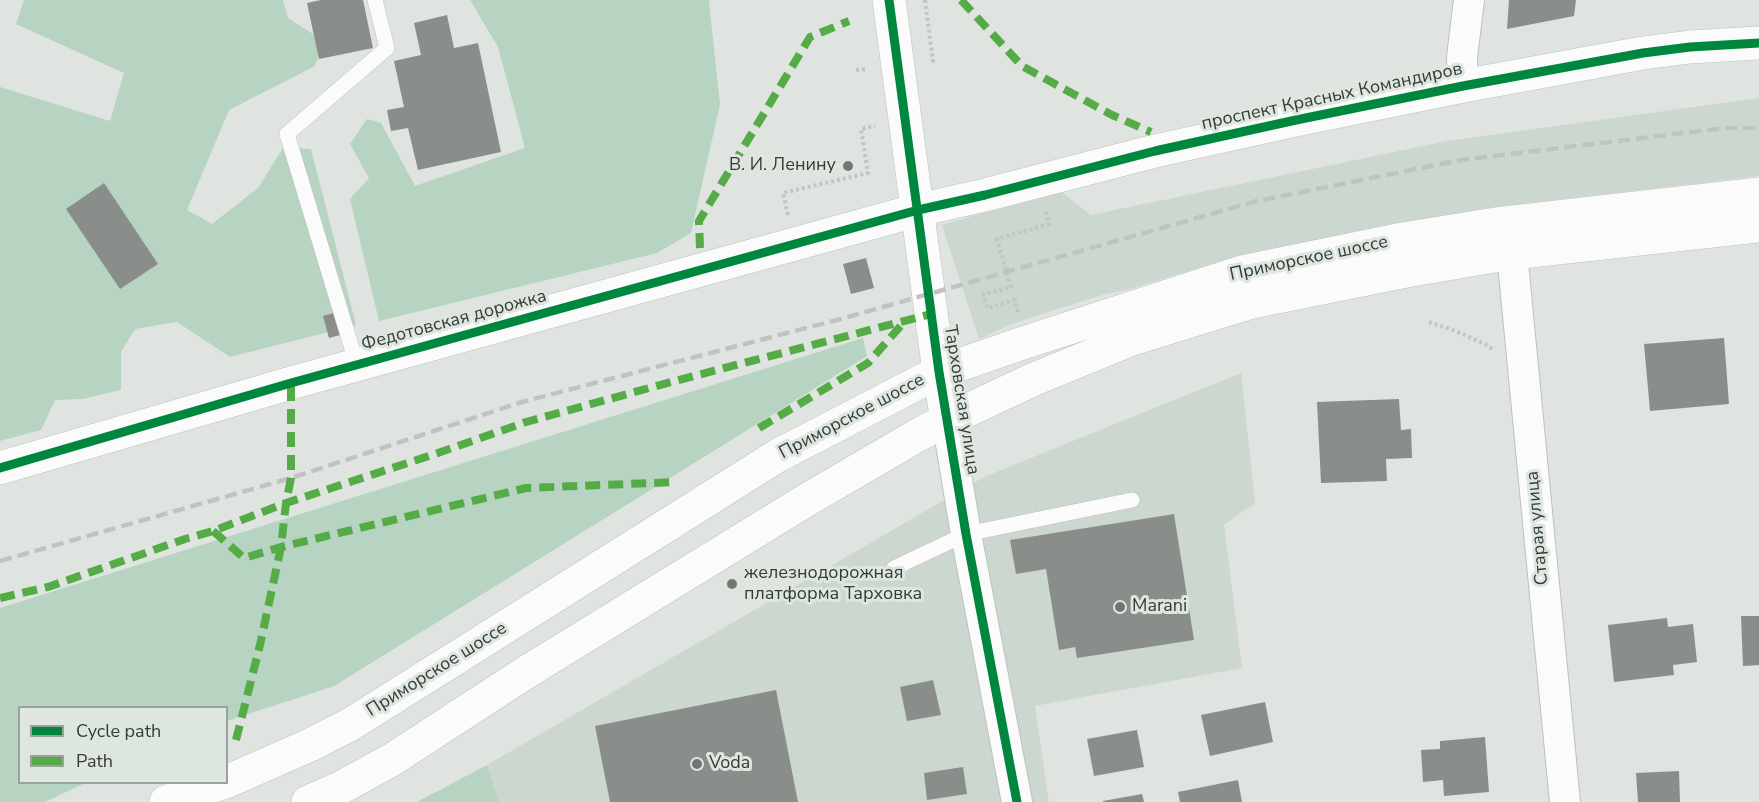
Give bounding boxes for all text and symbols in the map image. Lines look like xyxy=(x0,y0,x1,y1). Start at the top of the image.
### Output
street label: проспект Красных Командиров xyxy=(1200,59,1464,135)
place label: В. И. Ленину xyxy=(729,155,836,177)
marker: В. И. Ленину xyxy=(841,159,855,173)
street label: Приморское шоссе xyxy=(1228,232,1390,286)
street label: Федотовская дорожка xyxy=(359,286,549,356)
street label: Тарховская улица xyxy=(938,324,984,476)
street label: Приморское шоссе xyxy=(776,370,928,464)
street label: Старая улица xyxy=(1522,470,1554,586)
place label: железнодорожная платформа Тарховка xyxy=(744,563,922,606)
marker: железнодорожная платформа Тарховка xyxy=(725,577,739,591)
place label: Marani xyxy=(1132,596,1187,618)
marker: Marani xyxy=(1113,600,1127,614)
street label: Приморское шоссе xyxy=(363,618,511,722)
legend xyxy=(18,706,228,784)
text: Cycle path xyxy=(76,719,161,743)
text: Path xyxy=(76,749,113,773)
place label: Voda xyxy=(709,753,750,775)
marker: Voda xyxy=(690,757,704,771)

